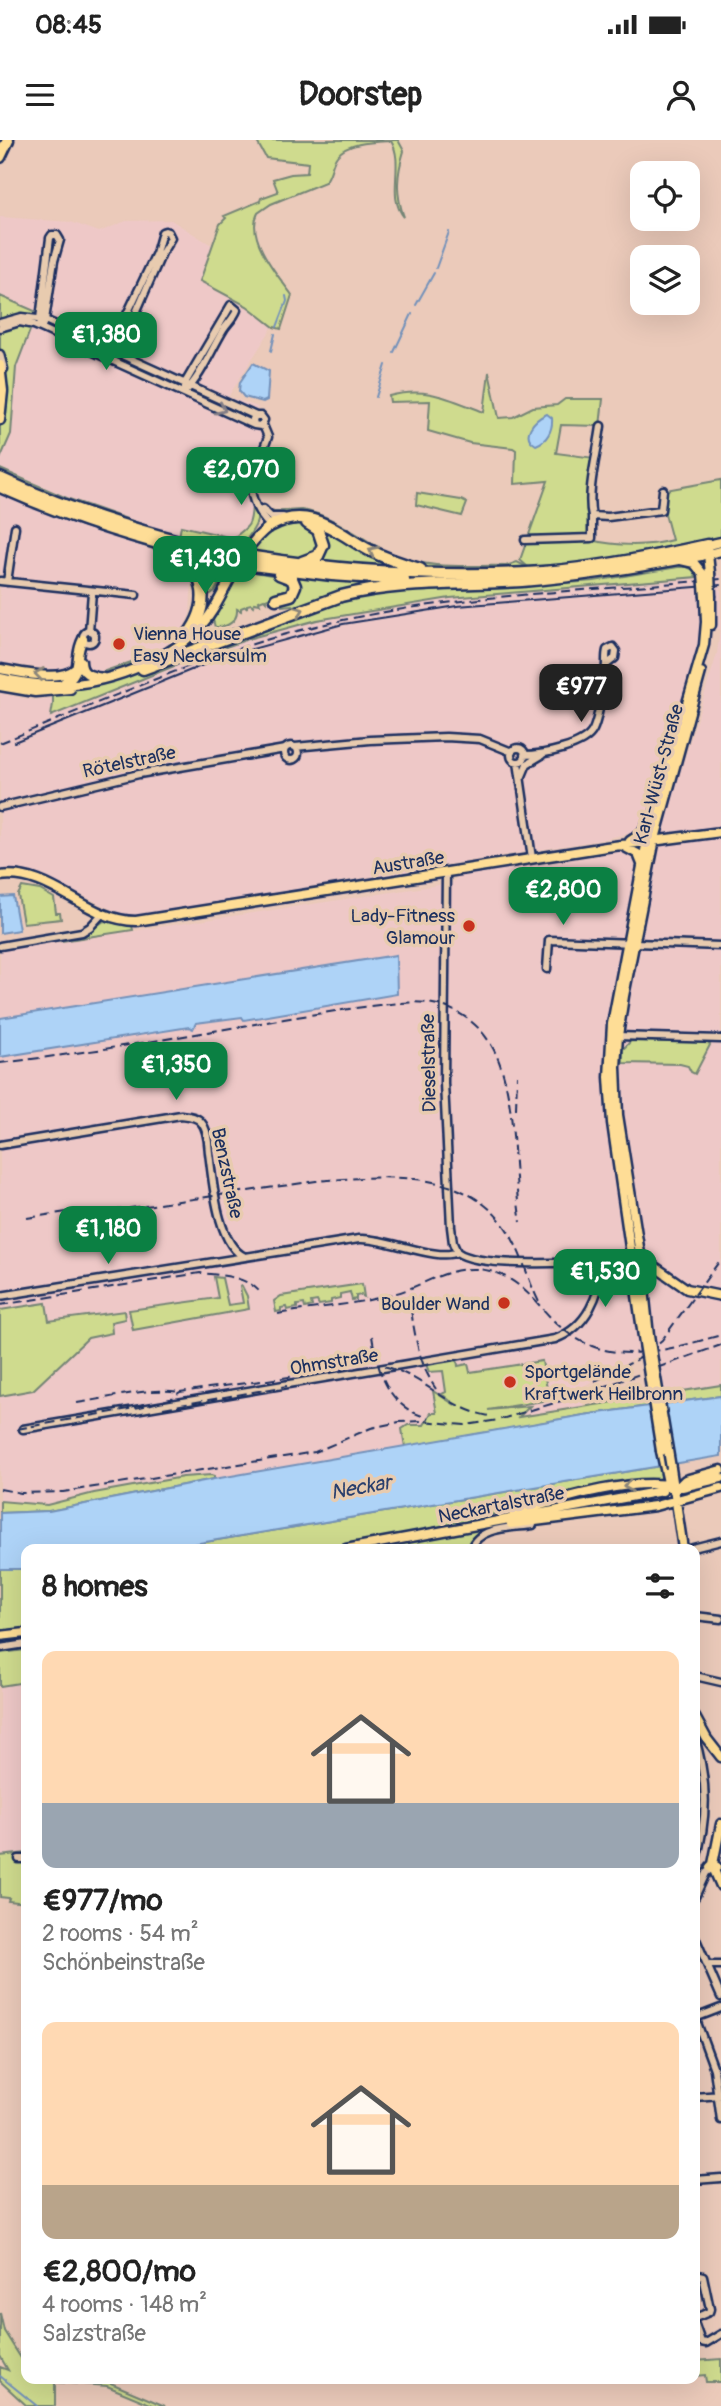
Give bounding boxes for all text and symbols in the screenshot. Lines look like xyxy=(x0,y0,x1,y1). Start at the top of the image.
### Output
text: 08:45 xyxy=(35,9,102,41)
text: Doorstep xyxy=(299,75,422,115)
icon: menu xyxy=(21,76,59,114)
icon: person xyxy=(662,76,700,114)
map controls xyxy=(630,161,700,315)
button: locate xyxy=(630,161,700,231)
button: layers xyxy=(630,245,700,315)
pin: €1,380 xyxy=(49,313,163,372)
text: €1,380 xyxy=(71,320,141,349)
one-way arrow xyxy=(213,401,226,415)
pin: €2,070 xyxy=(184,448,298,507)
text: €2,070 xyxy=(202,455,280,484)
pin: €1,430 xyxy=(148,536,262,596)
text: €1,430 xyxy=(169,544,241,573)
one-way arrow xyxy=(368,546,380,560)
one-way arrow xyxy=(292,606,304,620)
place label: Vienna House Easy Neckarsulm xyxy=(133,622,267,668)
marker: Vienna House Easy Neckarsulm xyxy=(111,636,127,652)
pin: €977 xyxy=(540,664,622,724)
one-way arrow xyxy=(33,667,45,682)
text: €977 xyxy=(555,672,607,701)
street label: Karl-Wüst-Straße xyxy=(629,701,689,847)
street label: Rötelstraße xyxy=(81,740,179,784)
street label: Austraße xyxy=(370,845,447,881)
pin: €2,800 xyxy=(506,868,620,927)
text: €2,800 xyxy=(525,875,601,904)
place label: Lady-Fitness Glamour xyxy=(350,904,455,950)
marker: Lady-Fitness Glamour xyxy=(461,918,477,934)
street label: Dieselstraße xyxy=(416,1013,442,1112)
pin: €1,350 xyxy=(119,1042,233,1102)
text: €1,350 xyxy=(140,1050,212,1079)
street label: Benzstraße xyxy=(206,1126,248,1221)
pin: €1,180 xyxy=(51,1206,165,1266)
text: €1,180 xyxy=(75,1214,141,1243)
pin: €1,530 xyxy=(548,1250,662,1309)
text: €1,530 xyxy=(569,1257,641,1286)
place label: Boulder Wand xyxy=(381,1292,490,1316)
marker: Boulder Wand xyxy=(496,1295,512,1311)
street label: Ohmstraße xyxy=(288,1343,381,1381)
place label: Sportgelände Kraftwerk Heilbronn xyxy=(524,1360,683,1406)
marker: Sportgelände Kraftwerk Heilbronn xyxy=(502,1374,518,1390)
water label: Neckar xyxy=(329,1468,396,1506)
one-way arrow xyxy=(622,1478,634,1493)
street label: Neckartalstraße xyxy=(436,1481,567,1529)
icon: filters xyxy=(641,1567,679,1605)
text: 8 homes xyxy=(42,1568,148,1605)
icon: home xyxy=(298,1696,424,1822)
text: €977/mo xyxy=(42,1882,163,1919)
text: 2 rooms · 54 m² xyxy=(42,1919,199,1948)
text: Schönbeinstraße xyxy=(42,1948,205,1977)
icon: home xyxy=(298,2067,424,2193)
text: €2,800/mo xyxy=(42,2253,196,2290)
text: 4 rooms · 148 m² xyxy=(42,2290,207,2319)
text: Salzstraße xyxy=(42,2319,146,2348)

